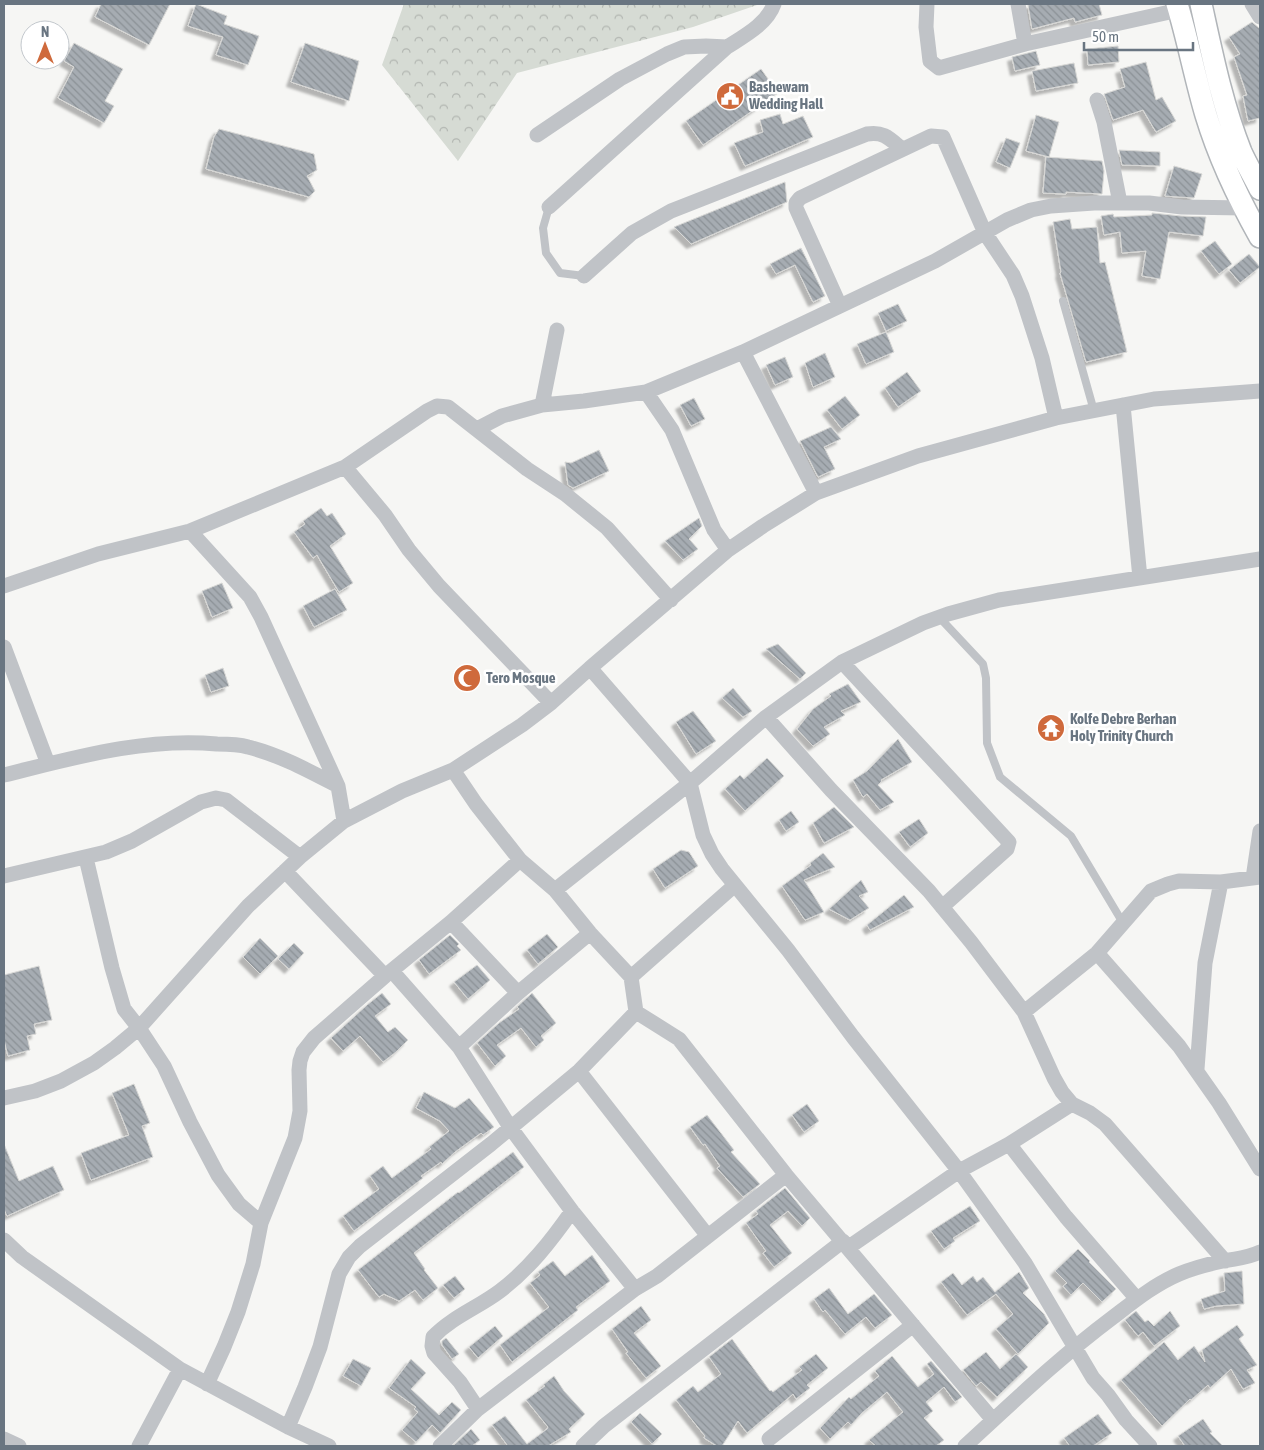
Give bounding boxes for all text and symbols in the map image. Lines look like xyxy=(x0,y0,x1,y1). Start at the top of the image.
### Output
north arrow xyxy=(20,20,70,70)
scale bar xyxy=(1084,20,1193,52)
text: N xyxy=(41,24,49,40)
text: 50 m xyxy=(1092,28,1119,45)
place label: Bashewam Wedding Hall xyxy=(748,78,824,112)
public building icon: Bashewam Wedding Hall xyxy=(715,81,745,111)
mosque icon: Tero Mosque xyxy=(452,663,482,693)
place label: Tero Mosque xyxy=(486,669,556,686)
place label: Kolfe Debre Berhan Holy Trinity Church xyxy=(1070,710,1177,744)
temple icon: Kolfe Debre Berhan Holy Trinity Church xyxy=(1036,713,1066,743)

